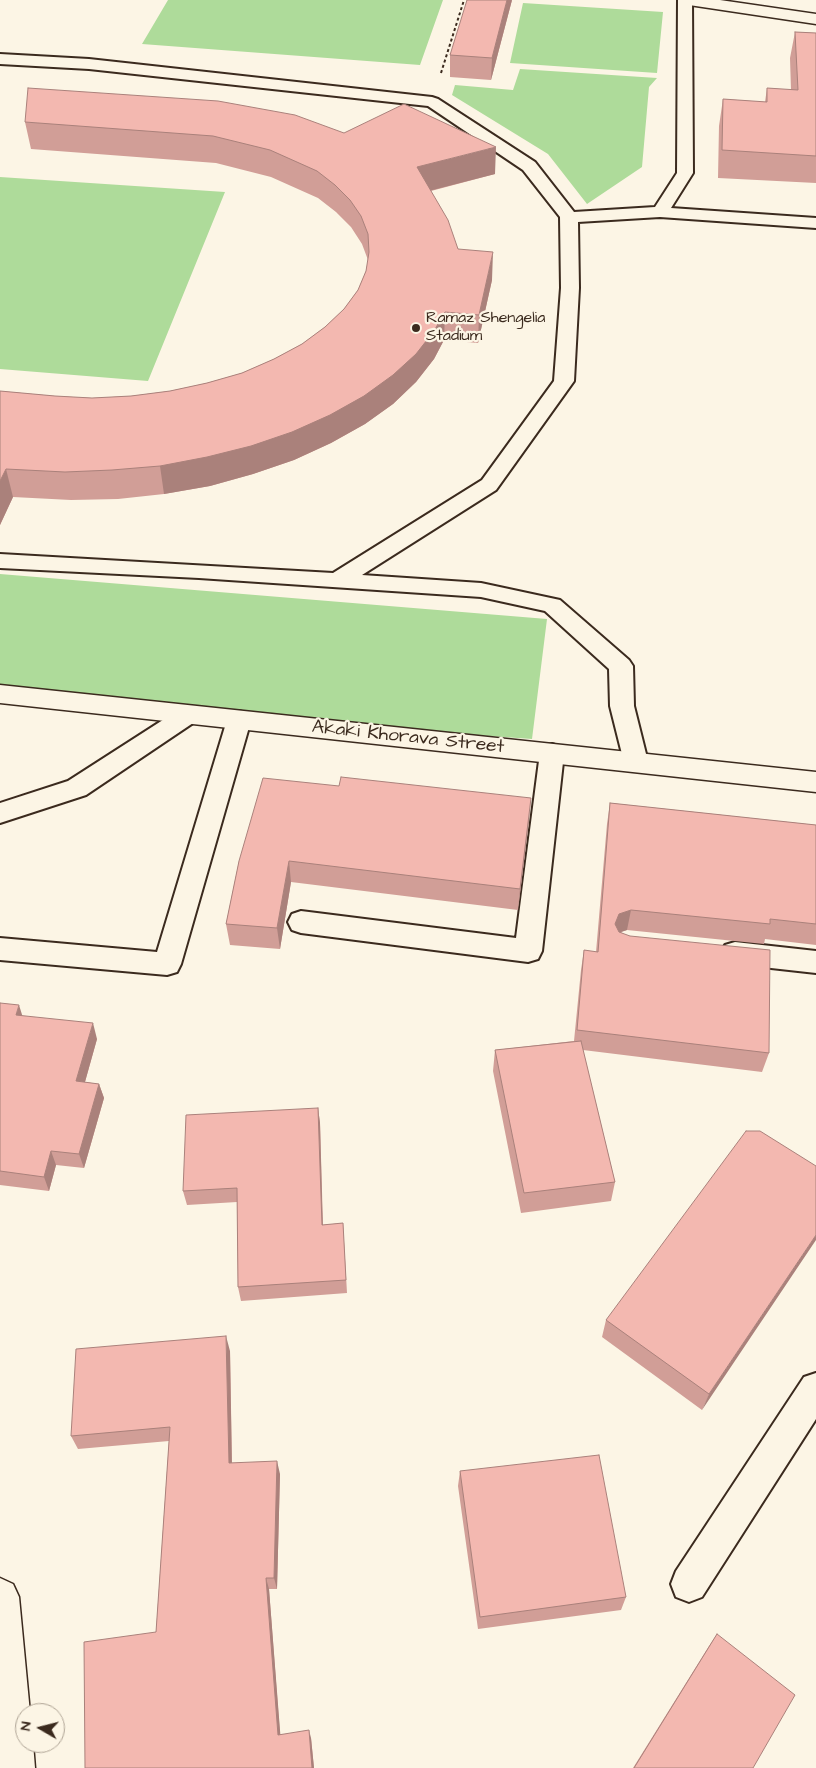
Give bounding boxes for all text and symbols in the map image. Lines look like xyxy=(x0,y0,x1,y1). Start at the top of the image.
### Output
place label: Ramaz Shengelia Stadium xyxy=(426,309,545,347)
marker: Ramaz Shengelia Stadium xyxy=(410,322,422,334)
street label: Akaki Khorava Street xyxy=(311,717,505,759)
north arrow xyxy=(15,1703,65,1753)
text: N xyxy=(16,1720,37,1732)

